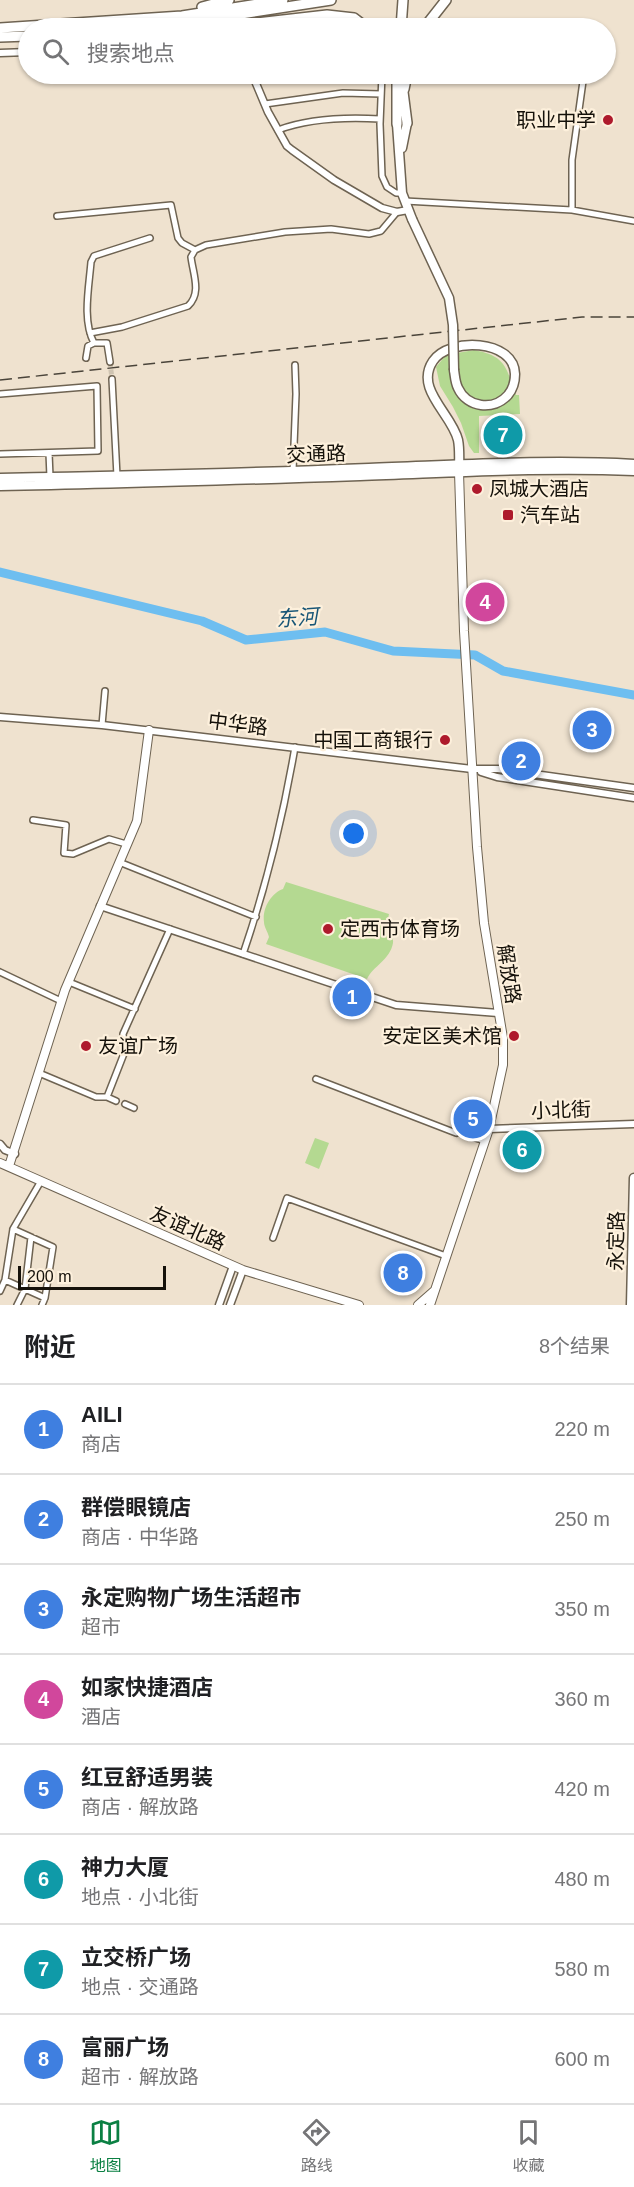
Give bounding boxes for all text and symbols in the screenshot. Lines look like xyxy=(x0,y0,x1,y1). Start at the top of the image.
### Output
search box xyxy=(18,18,616,84)
icon: search xyxy=(39,35,72,68)
text: 搜索地点 xyxy=(87,41,175,66)
place label: 职业中学 xyxy=(516,109,596,131)
marker: 职业中学 xyxy=(601,113,615,127)
pin: 7 xyxy=(484,412,522,458)
street label: 交通路 xyxy=(286,442,346,466)
place label: 凤城大酒店 xyxy=(489,478,589,500)
marker: 凤城大酒店 xyxy=(470,482,484,496)
place label: 汽车站 xyxy=(520,504,580,526)
marker: 汽车站 xyxy=(501,508,515,522)
pin: 4 xyxy=(466,580,504,624)
water label: 东河 xyxy=(275,604,323,630)
pin: 3 xyxy=(572,708,612,752)
street label: 中华路 xyxy=(207,709,269,739)
place label: 中国工商银行 xyxy=(313,729,433,751)
marker: 中国工商银行 xyxy=(438,733,452,747)
pin: 2 xyxy=(502,738,540,783)
your location xyxy=(339,819,368,848)
place label: 定西市体育场 xyxy=(340,918,460,940)
marker: 定西市体育场 xyxy=(321,922,335,936)
street label: 解放路 xyxy=(493,943,525,1005)
pin: 1 xyxy=(332,974,372,1020)
place label: 安定区美术馆 xyxy=(382,1025,502,1047)
marker: 安定区美术馆 xyxy=(507,1029,521,1043)
place label: 友谊广场 xyxy=(98,1035,178,1057)
marker: 友谊广场 xyxy=(79,1039,93,1053)
pin: 5 xyxy=(454,1096,492,1142)
street label: 小北街 xyxy=(531,1098,591,1122)
pin: 6 xyxy=(502,1128,542,1172)
street label: 友谊北路 xyxy=(147,1202,229,1254)
street label: 永定路 xyxy=(604,1211,628,1271)
pin: 8 xyxy=(384,1250,422,1296)
scale bar xyxy=(18,1263,166,1290)
text: 200 m xyxy=(27,1268,71,1285)
text: 附近 xyxy=(24,1332,76,1362)
text: 8个结果 xyxy=(539,1335,610,1357)
text: AILI xyxy=(81,1402,123,1427)
text: 1 xyxy=(38,1418,49,1440)
text: 220 m xyxy=(554,1418,610,1440)
text: 商店 xyxy=(81,1433,121,1455)
text: 群偿眼镜店 xyxy=(81,1495,191,1520)
text: 2 xyxy=(38,1508,49,1530)
text: 250 m xyxy=(554,1508,610,1530)
text: 商店 · 中华路 xyxy=(81,1526,199,1548)
text: 永定购物广场生活超市 xyxy=(81,1585,301,1610)
text: 3 xyxy=(38,1598,49,1620)
text: 350 m xyxy=(554,1598,610,1620)
text: 超市 xyxy=(81,1616,121,1638)
text: 如家快捷酒店 xyxy=(81,1675,213,1700)
text: 4 xyxy=(38,1688,49,1710)
text: 360 m xyxy=(554,1688,610,1710)
text: 酒店 xyxy=(81,1706,121,1728)
text: 红豆舒适男装 xyxy=(81,1765,213,1790)
text: 5 xyxy=(38,1778,49,1800)
text: 420 m xyxy=(554,1778,610,1800)
text: 商店 · 解放路 xyxy=(81,1796,199,1818)
text: 神力大厦 xyxy=(81,1855,169,1880)
text: 6 xyxy=(38,1868,49,1890)
text: 480 m xyxy=(554,1868,610,1890)
text: 地点 · 小北街 xyxy=(81,1886,199,1908)
text: 立交桥广场 xyxy=(81,1945,191,1970)
text: 7 xyxy=(38,1958,49,1980)
text: 580 m xyxy=(554,1958,610,1980)
text: 地点 · 交通路 xyxy=(81,1976,199,1998)
text: 富丽广场 xyxy=(81,2035,169,2060)
text: 8 xyxy=(38,2048,49,2070)
text: 600 m xyxy=(554,2048,610,2070)
text: 超市 · 解放路 xyxy=(81,2066,199,2088)
tab: 地图 xyxy=(89,2116,122,2176)
tab: 路线 xyxy=(300,2116,333,2176)
tab: 收藏 xyxy=(512,2116,545,2176)

